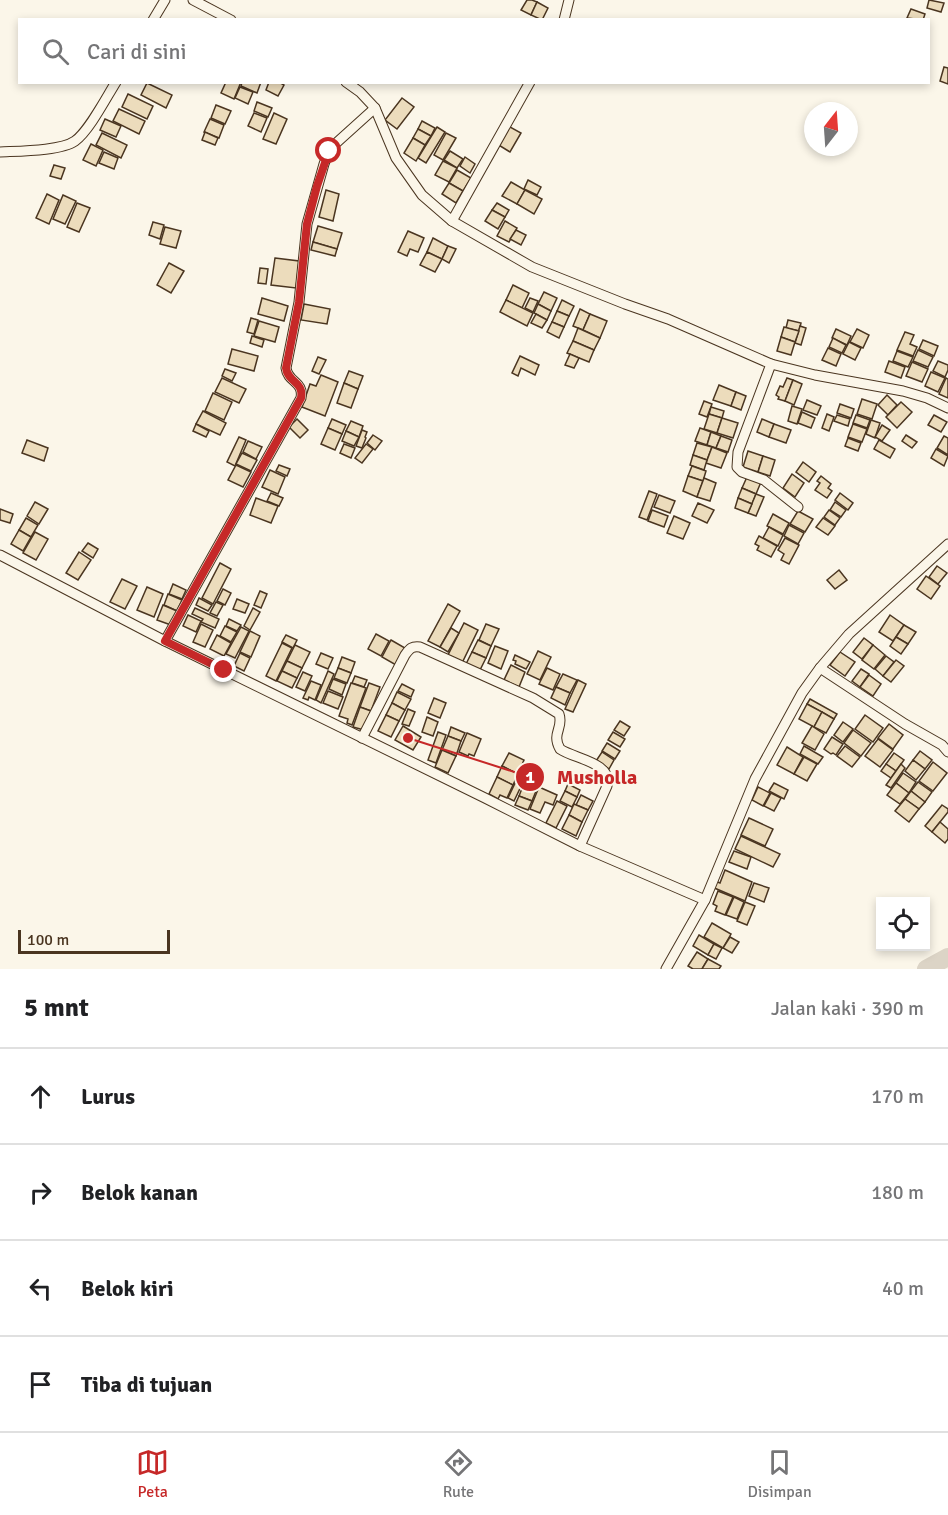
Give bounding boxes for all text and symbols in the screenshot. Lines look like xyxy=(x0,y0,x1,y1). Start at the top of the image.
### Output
search box xyxy=(18,18,930,84)
icon: search xyxy=(39,35,72,68)
text: Cari di sini xyxy=(87,38,187,65)
north arrow xyxy=(804,102,858,156)
route start xyxy=(315,137,341,163)
route end xyxy=(210,656,236,682)
callout: Musholla xyxy=(515,758,649,796)
text: Musholla xyxy=(557,765,637,790)
text: 1 xyxy=(525,766,535,788)
map controls xyxy=(876,897,930,951)
button: locate xyxy=(876,897,930,951)
scale bar xyxy=(18,927,170,954)
text: 100 m xyxy=(27,930,69,950)
text: 5 mnt xyxy=(24,992,89,1024)
text: Jalan kaki · 390 m xyxy=(771,996,924,1021)
icon: ahead xyxy=(24,1080,57,1113)
text: Lurus xyxy=(81,1083,135,1110)
text: 170 m xyxy=(871,1084,924,1109)
icon: right xyxy=(24,1176,57,1209)
text: Belok kanan xyxy=(81,1179,198,1206)
text: 180 m xyxy=(871,1180,924,1205)
icon: left xyxy=(24,1272,57,1305)
text: Belok kiri xyxy=(81,1275,174,1302)
text: 40 m xyxy=(882,1276,924,1301)
icon: arrive xyxy=(24,1368,57,1401)
text: Tiba di tujuan xyxy=(81,1371,212,1398)
tab: Peta xyxy=(136,1446,169,1502)
tab: Rute xyxy=(442,1446,475,1502)
tab: Disimpan xyxy=(748,1446,812,1502)

